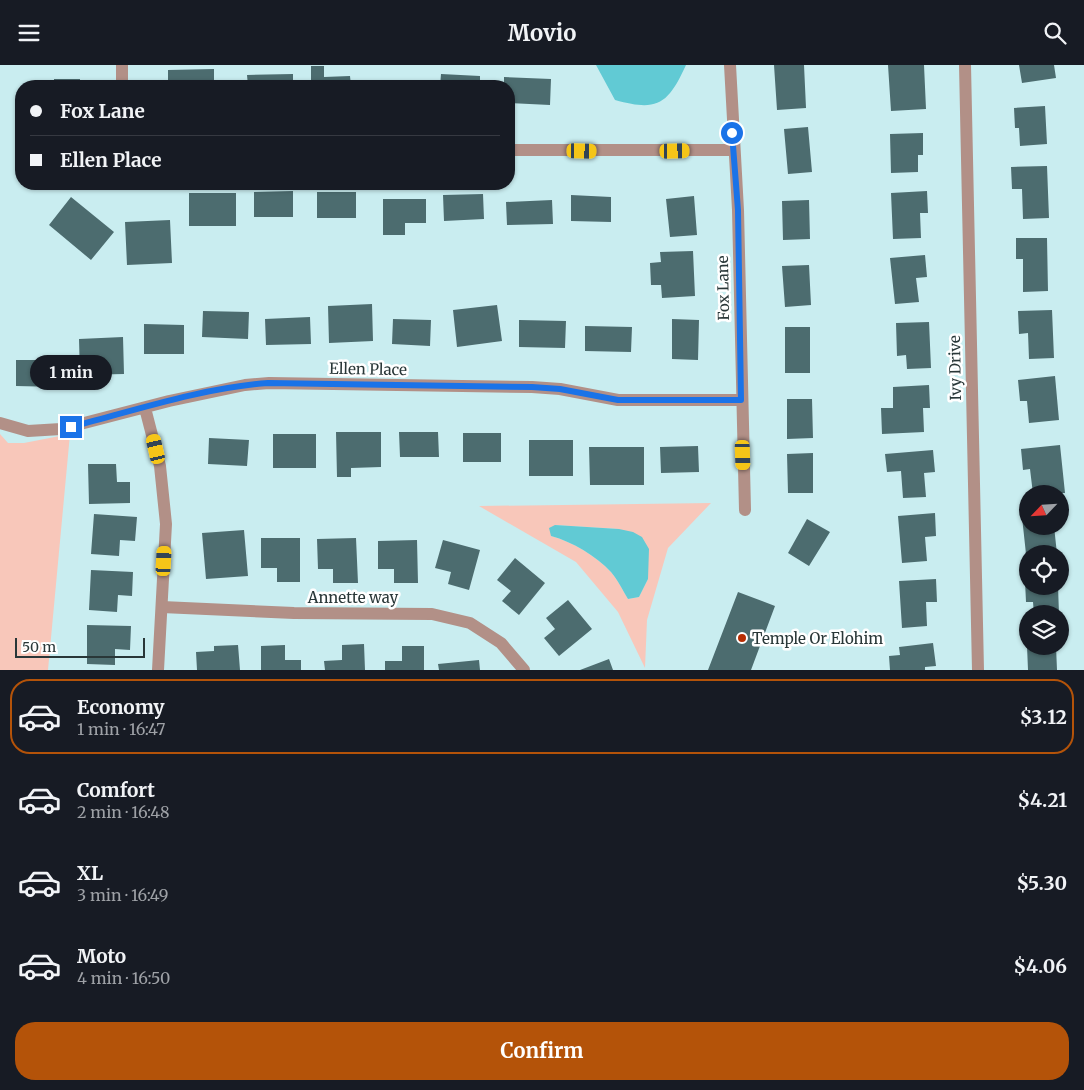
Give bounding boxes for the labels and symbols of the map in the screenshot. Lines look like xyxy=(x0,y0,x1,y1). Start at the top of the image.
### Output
route start xyxy=(721,122,743,144)
car xyxy=(566,143,597,159)
car xyxy=(659,143,690,159)
street label: Fox Lane xyxy=(713,255,733,321)
street label: Ivy Drive xyxy=(945,335,965,401)
callout: 1 min xyxy=(30,355,112,389)
street label: Ellen Place xyxy=(329,359,407,379)
route end xyxy=(60,416,82,438)
car xyxy=(145,433,166,465)
car xyxy=(734,440,751,470)
north arrow xyxy=(1019,485,1069,535)
car xyxy=(155,546,172,576)
street label: Annette way xyxy=(307,588,398,607)
place label: Temple Or Elohim xyxy=(752,629,883,648)
marker: Temple Or Elohim xyxy=(736,632,748,644)
scale bar xyxy=(15,635,145,658)

